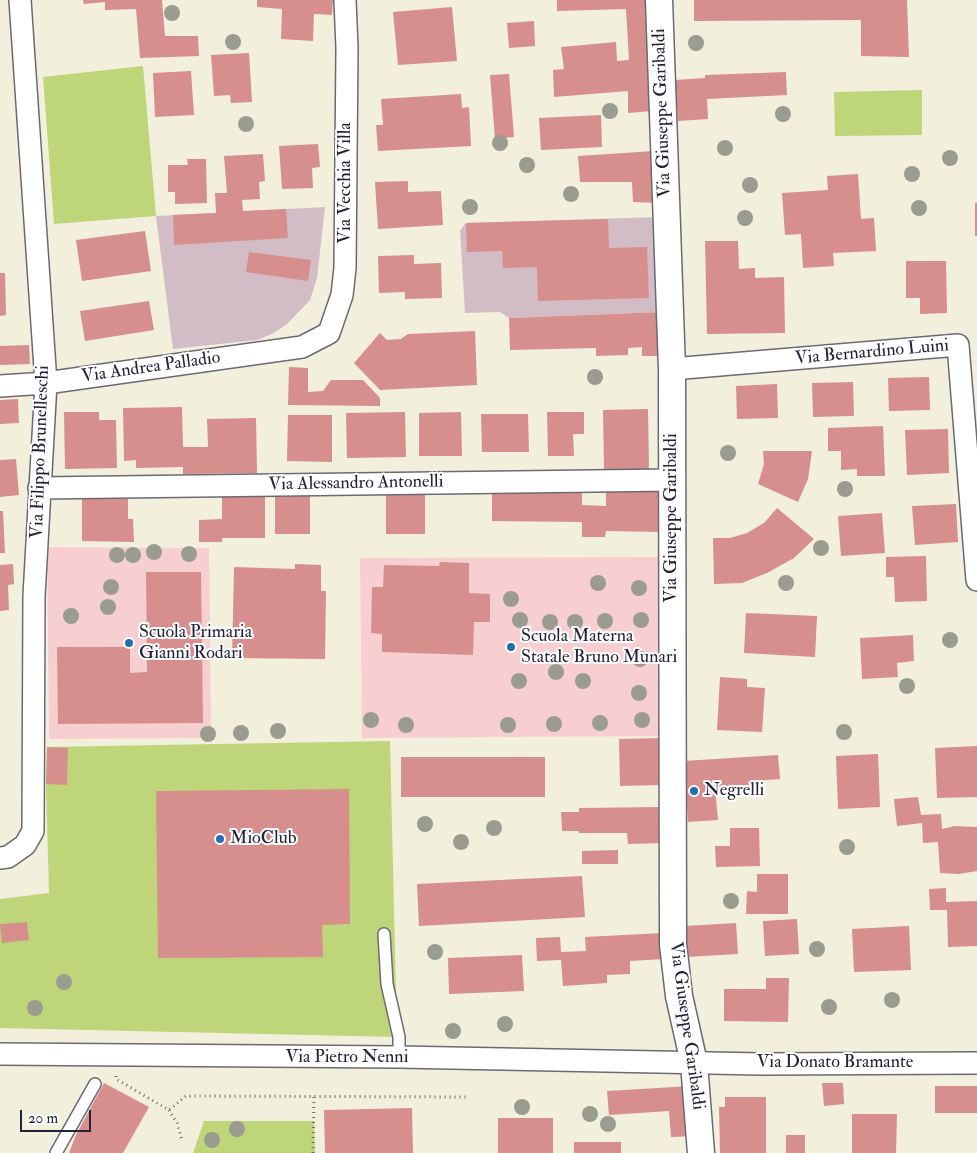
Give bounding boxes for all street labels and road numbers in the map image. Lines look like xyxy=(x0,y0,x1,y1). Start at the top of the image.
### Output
street label: Via Giuseppe Garibaldi xyxy=(649,28,677,198)
street label: Via Vecchia Villa xyxy=(335,122,357,244)
street label: Via Bernardino Luini xyxy=(794,336,950,370)
street label: Via Andrea Palladio xyxy=(80,348,222,388)
street label: Via Filippo Brunelleschi xyxy=(27,365,55,539)
street label: Via Giuseppe Garibaldi xyxy=(661,433,683,603)
street label: Via Alessandro Antonelli xyxy=(268,472,444,496)
street label: Via Giuseppe Garibaldi xyxy=(664,941,708,1111)
street label: Via Pietro Nenni xyxy=(286,1047,408,1069)
street label: Via Donato Bramante xyxy=(757,1052,913,1074)

